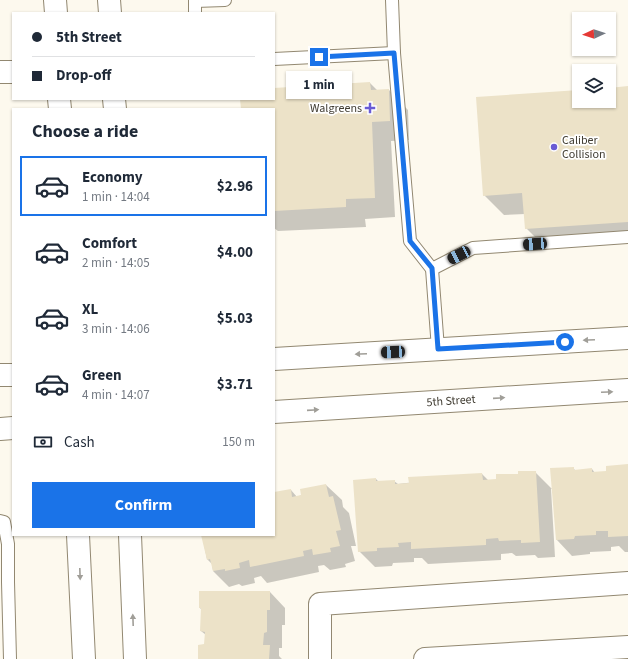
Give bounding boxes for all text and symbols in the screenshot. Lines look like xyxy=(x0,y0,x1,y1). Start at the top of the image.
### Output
north arrow xyxy=(572,12,616,56)
map controls xyxy=(572,12,616,108)
text: 5th Street xyxy=(56,27,122,48)
route end xyxy=(310,48,328,66)
button: layers xyxy=(572,64,616,108)
text: Drop-off xyxy=(56,65,111,86)
callout: 1 min xyxy=(286,71,352,99)
text: 1 min xyxy=(303,76,335,94)
place label: Walgreens xyxy=(310,100,362,117)
marker: Walgreens xyxy=(365,103,375,113)
text: Choose a ride xyxy=(32,119,138,144)
place label: Caliber Collision xyxy=(562,132,605,163)
marker: Caliber Collision xyxy=(549,142,559,152)
text: Economy xyxy=(82,167,143,188)
icon: car xyxy=(34,168,70,204)
text: $2.96 xyxy=(217,176,253,197)
text: 1 min · 14:04 xyxy=(82,188,150,206)
text: Comfort xyxy=(82,233,137,254)
icon: car xyxy=(34,234,70,270)
car xyxy=(523,237,547,251)
text: $4.00 xyxy=(217,242,253,263)
car xyxy=(446,244,472,266)
text: 2 min · 14:05 xyxy=(82,254,150,272)
text: XL xyxy=(82,299,98,320)
icon: car xyxy=(34,300,70,336)
text: $5.03 xyxy=(217,308,253,329)
text: 3 min · 14:06 xyxy=(82,320,150,338)
route start xyxy=(556,333,574,351)
one-way arrow xyxy=(583,337,595,344)
car xyxy=(381,345,405,359)
one-way arrow xyxy=(354,351,367,357)
text: Green xyxy=(82,365,122,386)
icon: car xyxy=(34,366,70,402)
text: $3.71 xyxy=(217,374,253,395)
text: 4 min · 14:07 xyxy=(82,386,150,404)
one-way arrow xyxy=(601,388,613,395)
street label: 5th Street xyxy=(426,391,476,411)
one-way arrow xyxy=(493,395,505,402)
one-way arrow xyxy=(307,406,319,413)
icon: cash xyxy=(32,431,54,453)
text: Cash xyxy=(64,432,95,453)
text: 150 m xyxy=(222,433,255,451)
button: Confirm xyxy=(32,482,255,528)
one-way arrow xyxy=(77,568,83,581)
one-way arrow xyxy=(130,613,136,626)

